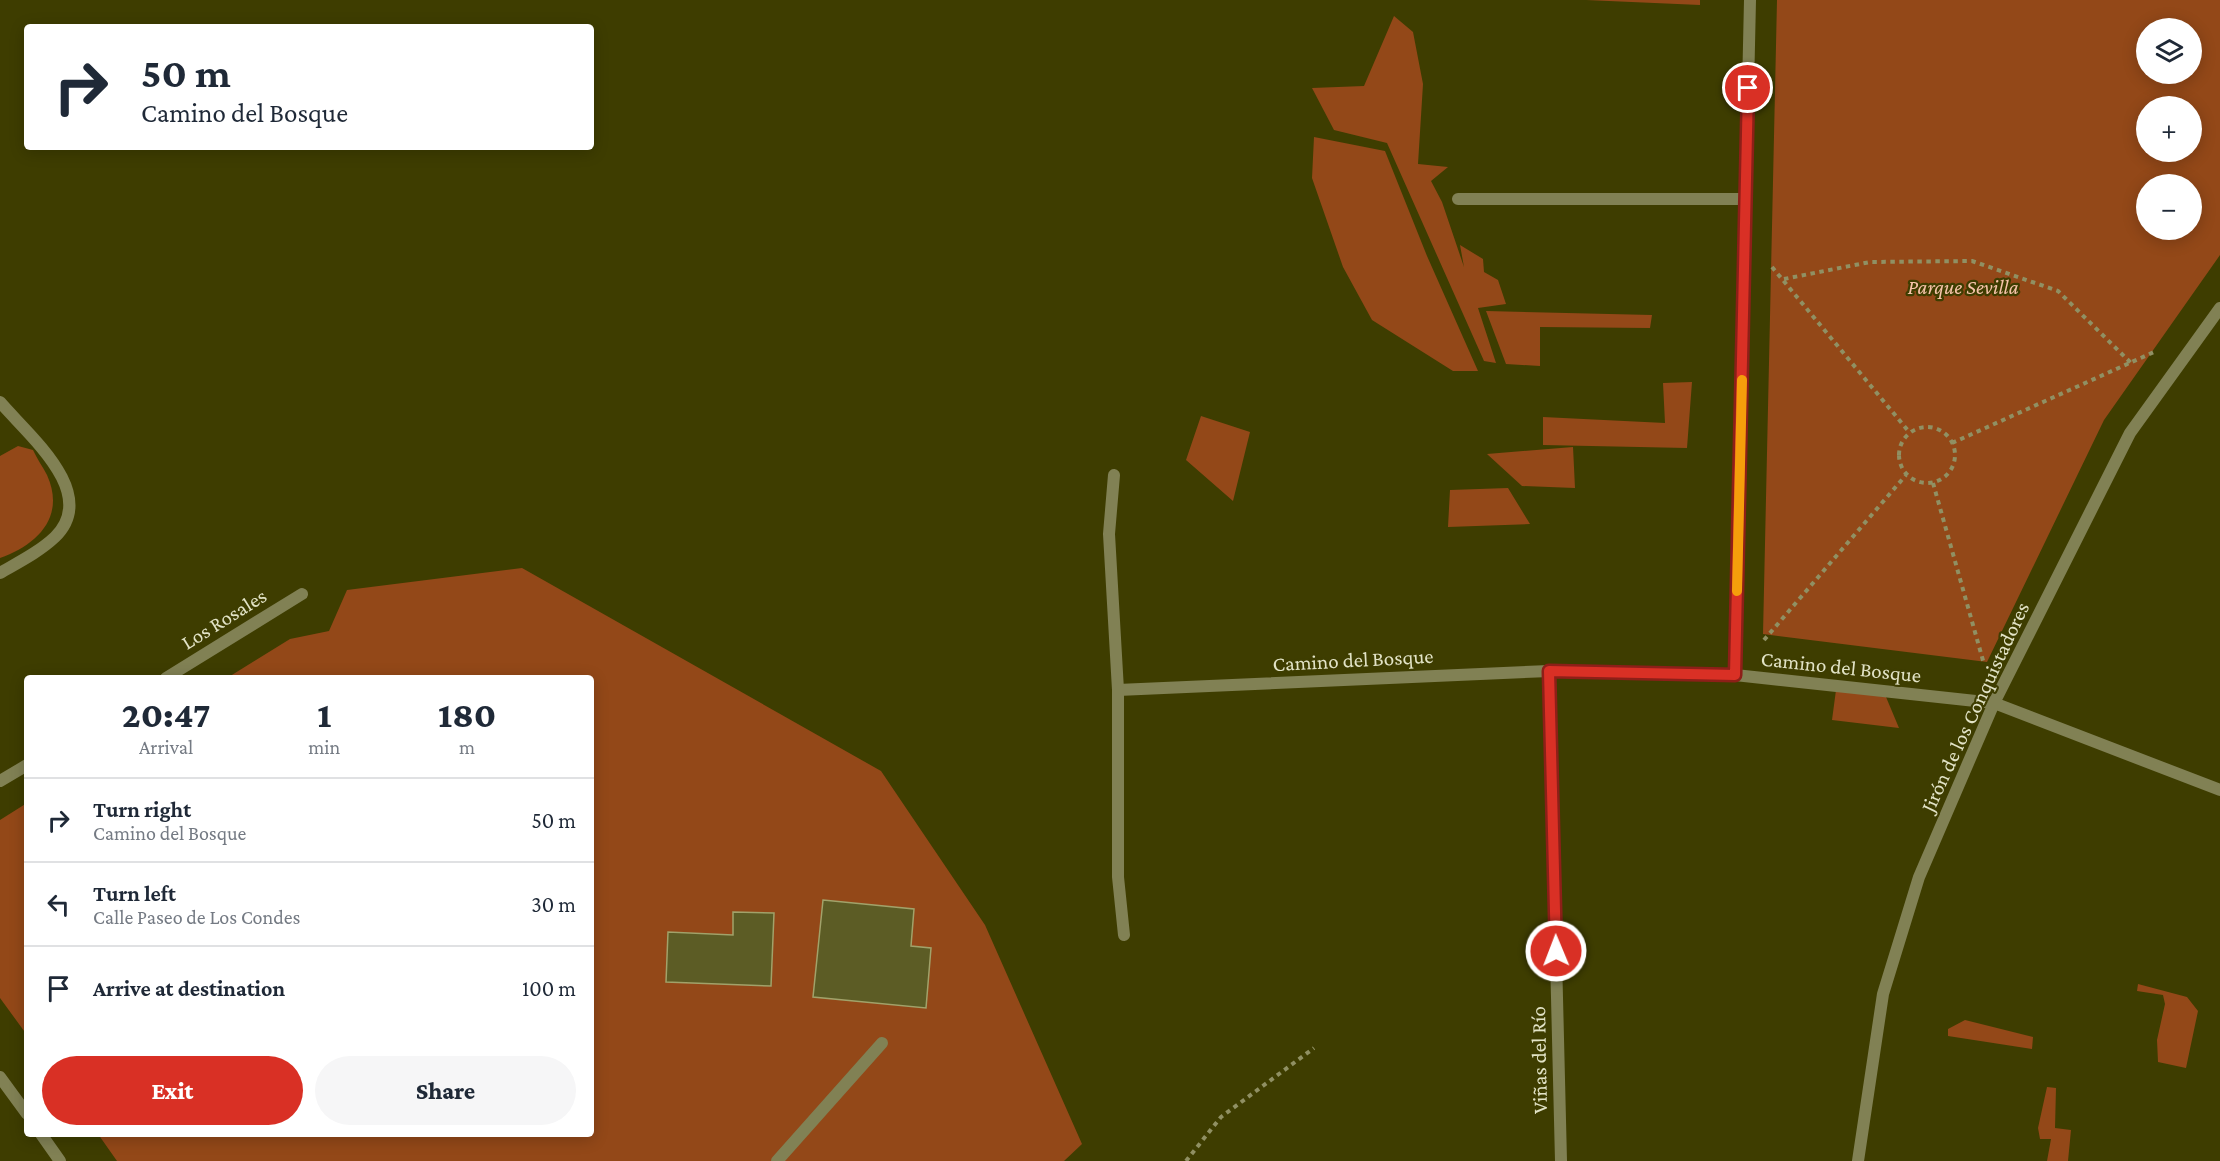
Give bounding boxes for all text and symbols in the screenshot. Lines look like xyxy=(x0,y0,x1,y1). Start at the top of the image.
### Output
map controls xyxy=(2136,18,2202,240)
button: layers xyxy=(2136,18,2202,84)
icon: right xyxy=(42,48,120,126)
text: 50 m xyxy=(141,49,231,96)
pin xyxy=(1722,62,1773,113)
icon: arrive xyxy=(1731,71,1764,104)
button: + xyxy=(2136,96,2202,162)
text: Camino del Bosque xyxy=(141,98,348,128)
button: − xyxy=(2136,174,2202,240)
park label: Parque Sevilla xyxy=(1907,275,2019,299)
street label: Los Rosales xyxy=(177,583,271,655)
street label: Jirón de los Conquistadores xyxy=(1915,598,2034,818)
street label: Camino del Bosque xyxy=(1272,644,1434,676)
street label: Camino del Bosque xyxy=(1760,647,1922,687)
text: 20:47 xyxy=(122,695,211,735)
text: 1 xyxy=(317,695,331,735)
text: 180 xyxy=(438,695,496,735)
text: Arrival xyxy=(139,736,193,758)
text: min xyxy=(308,736,340,758)
text: m xyxy=(459,736,475,758)
text: Turn right xyxy=(93,797,191,822)
icon: right xyxy=(42,804,75,837)
text: 50 m xyxy=(531,808,576,833)
text: Camino del Bosque xyxy=(93,822,246,844)
text: Turn left xyxy=(93,881,176,906)
icon: left xyxy=(42,888,75,921)
text: 30 m xyxy=(531,892,576,917)
text: Calle Paseo de Los Condes xyxy=(93,906,300,928)
position arrow xyxy=(1524,919,1588,983)
icon: arrive xyxy=(42,972,75,1005)
text: Arrive at destination xyxy=(93,976,285,1001)
text: 100 m xyxy=(522,976,576,1001)
street label: Viñas del Río xyxy=(1526,1006,1552,1114)
button: Exit xyxy=(42,1056,303,1125)
button: Share xyxy=(315,1056,576,1125)

